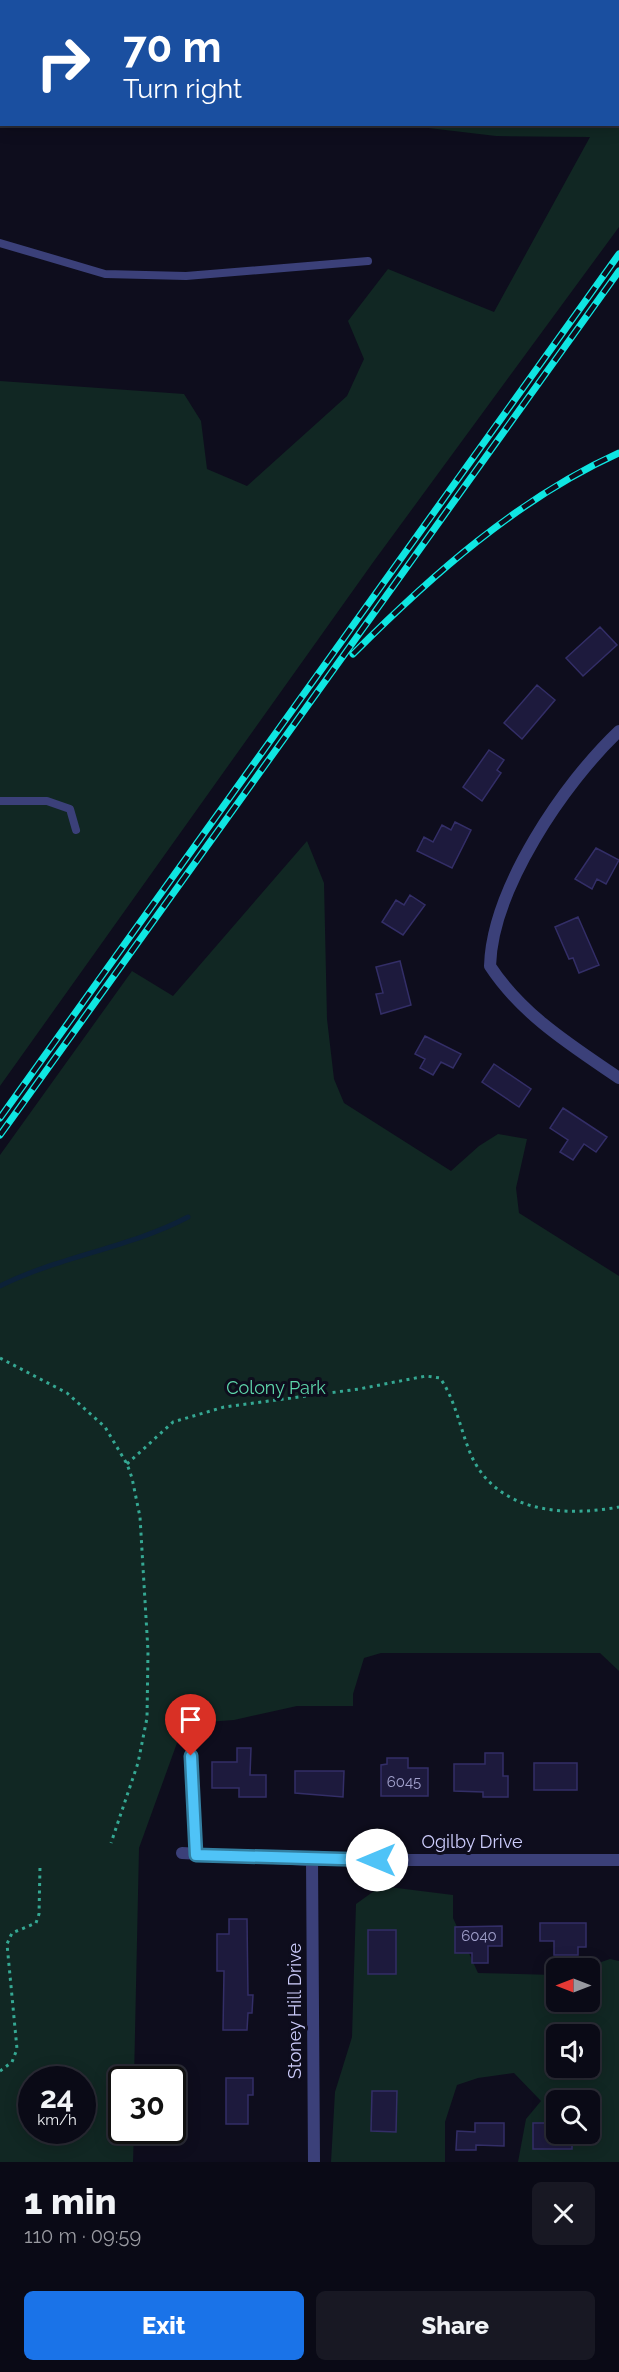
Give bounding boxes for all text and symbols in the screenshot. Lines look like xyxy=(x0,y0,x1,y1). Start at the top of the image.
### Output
text: 70 m xyxy=(123,23,222,72)
icon: right xyxy=(24,24,102,102)
text: Turn right xyxy=(123,73,242,104)
park label: Colony Park xyxy=(226,1377,326,1398)
pin xyxy=(165,1694,216,1756)
icon: arrive xyxy=(174,1703,207,1736)
house number: 6045 xyxy=(387,1773,421,1791)
position arrow xyxy=(345,1828,409,1892)
street label: Ogilby Drive xyxy=(421,1831,523,1852)
house number: 6040 xyxy=(461,1927,497,1945)
street label: Stoney Hill Drive xyxy=(284,1943,305,2079)
north arrow xyxy=(546,1958,600,2012)
map controls xyxy=(546,1958,600,2144)
button: sound xyxy=(546,2024,600,2078)
speed limit sign: 30 xyxy=(108,2066,186,2144)
text: 24 xyxy=(40,2080,74,2115)
button: search xyxy=(546,2090,600,2144)
text: km/h xyxy=(37,2111,77,2129)
text: 1 min xyxy=(24,2180,116,2222)
button: close xyxy=(532,2182,595,2245)
text: 110 m · 09:59 xyxy=(24,2224,141,2248)
button: Exit xyxy=(24,2291,304,2360)
button: Share xyxy=(316,2291,595,2360)

